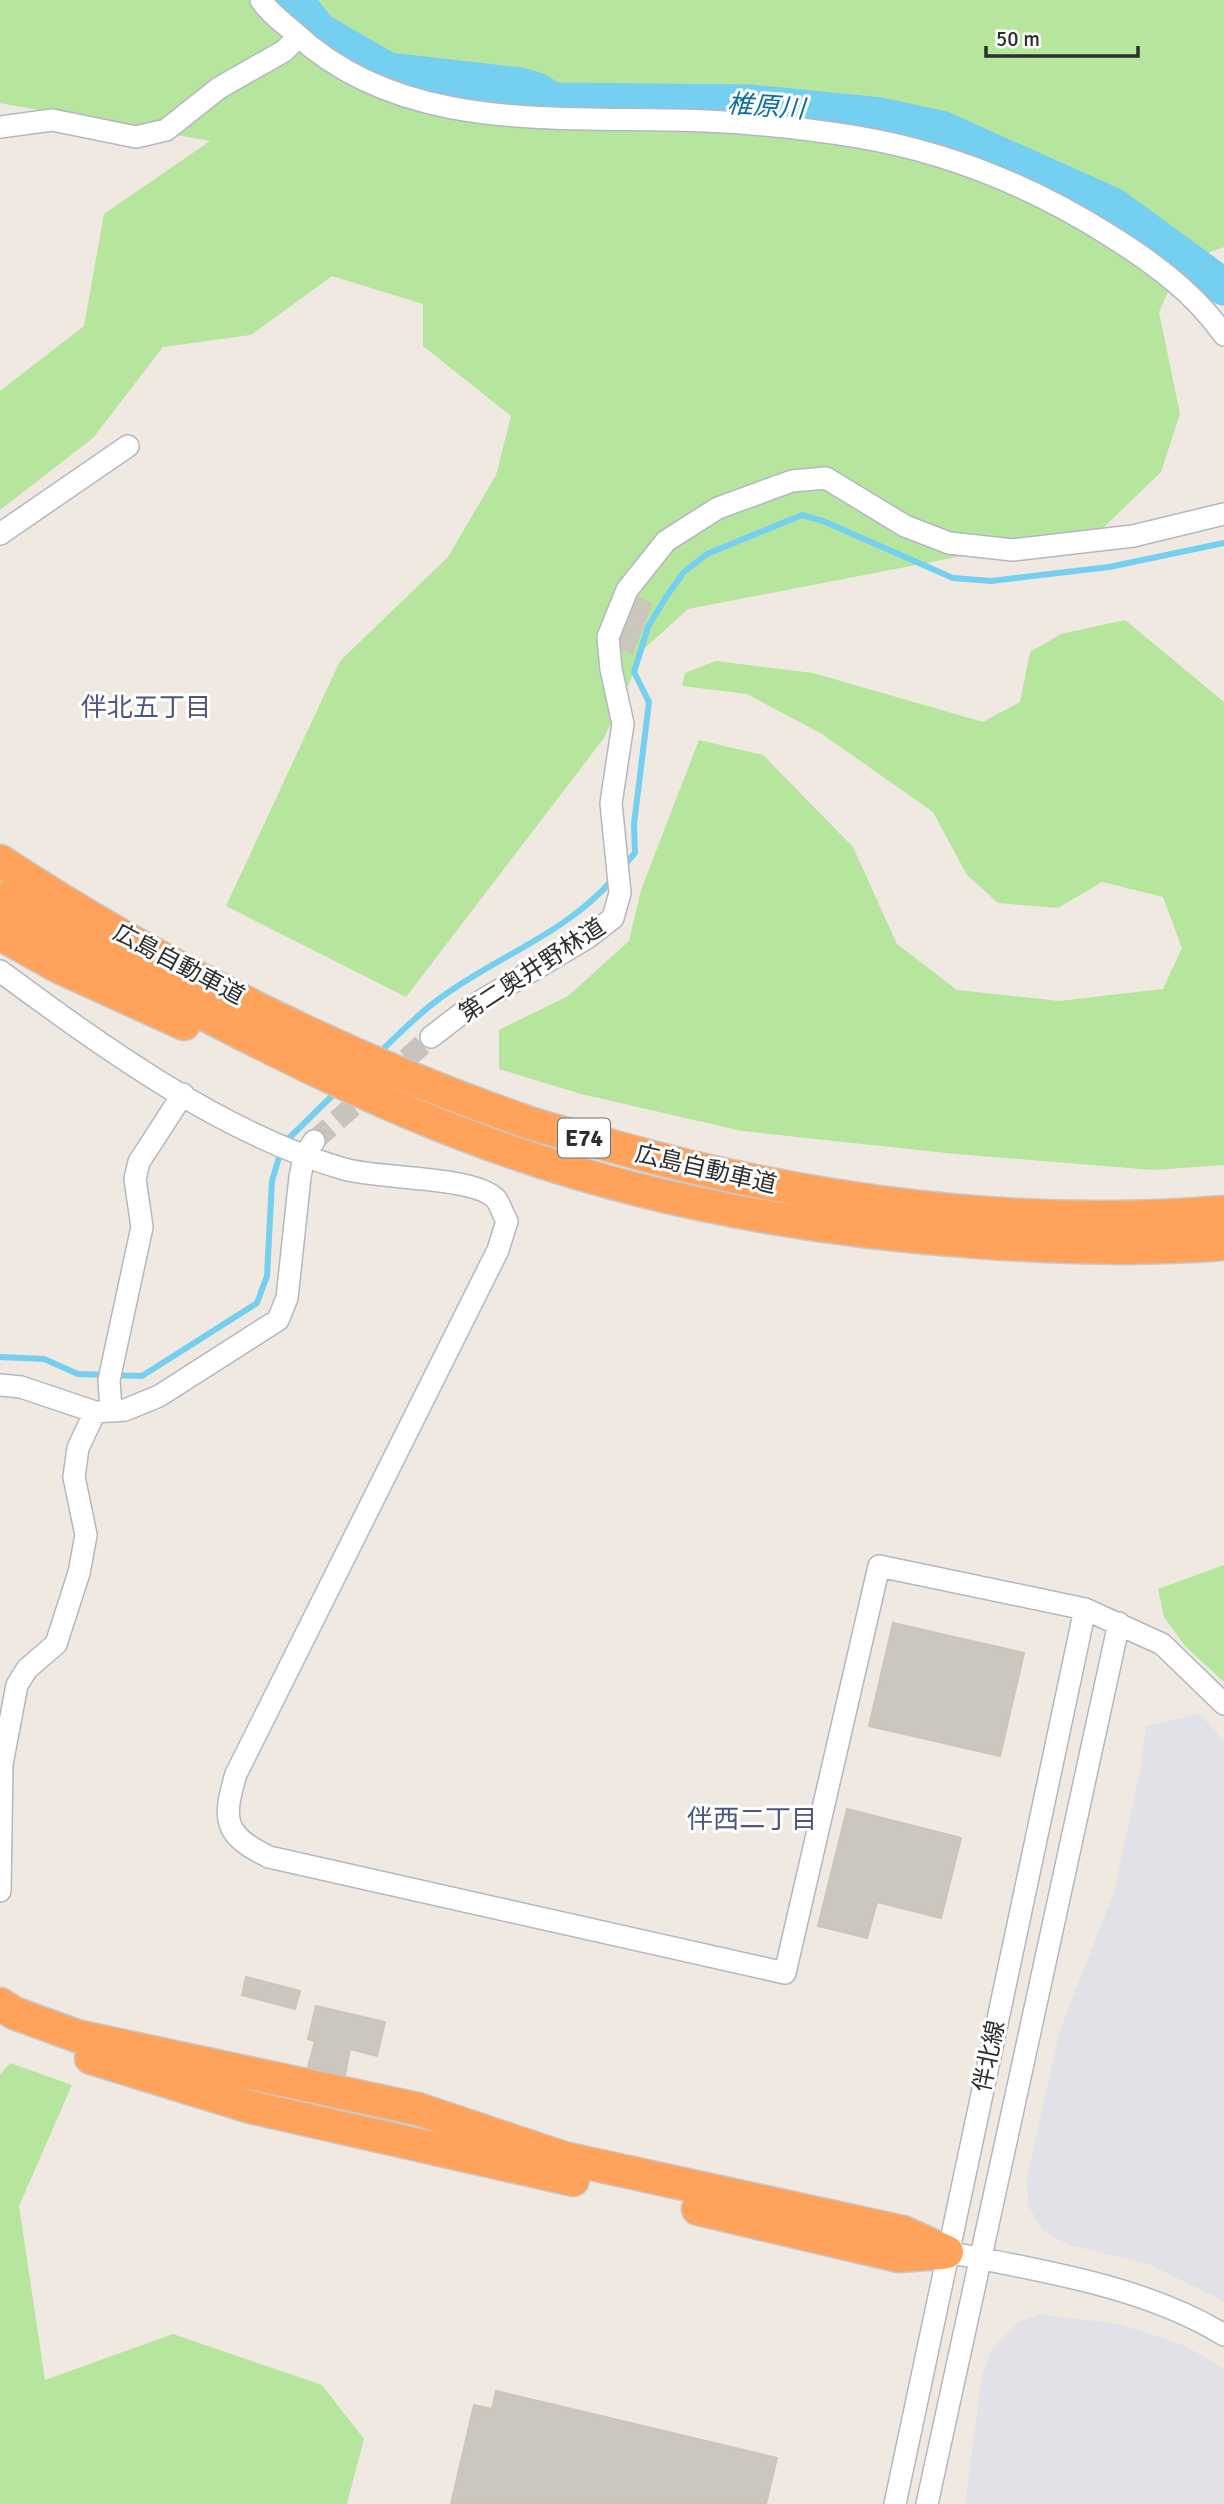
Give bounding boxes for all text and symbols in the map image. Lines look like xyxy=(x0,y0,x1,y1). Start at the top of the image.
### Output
scale bar xyxy=(986,14,1138,58)
text: 50 m xyxy=(996,26,1040,52)
water label: 椎原川 xyxy=(726,88,809,126)
district label: 伴北五丁目 xyxy=(81,692,211,724)
street label: 第二奥井野林道 xyxy=(453,912,611,1028)
street label: 広島自動車道 xyxy=(108,917,250,1011)
road number: E74 xyxy=(558,1119,610,1158)
street label: 広島自動車道 xyxy=(632,1138,780,1200)
district label: 伴西二丁目 xyxy=(687,1804,817,1836)
street label: 伴北線 xyxy=(967,2018,1011,2094)

